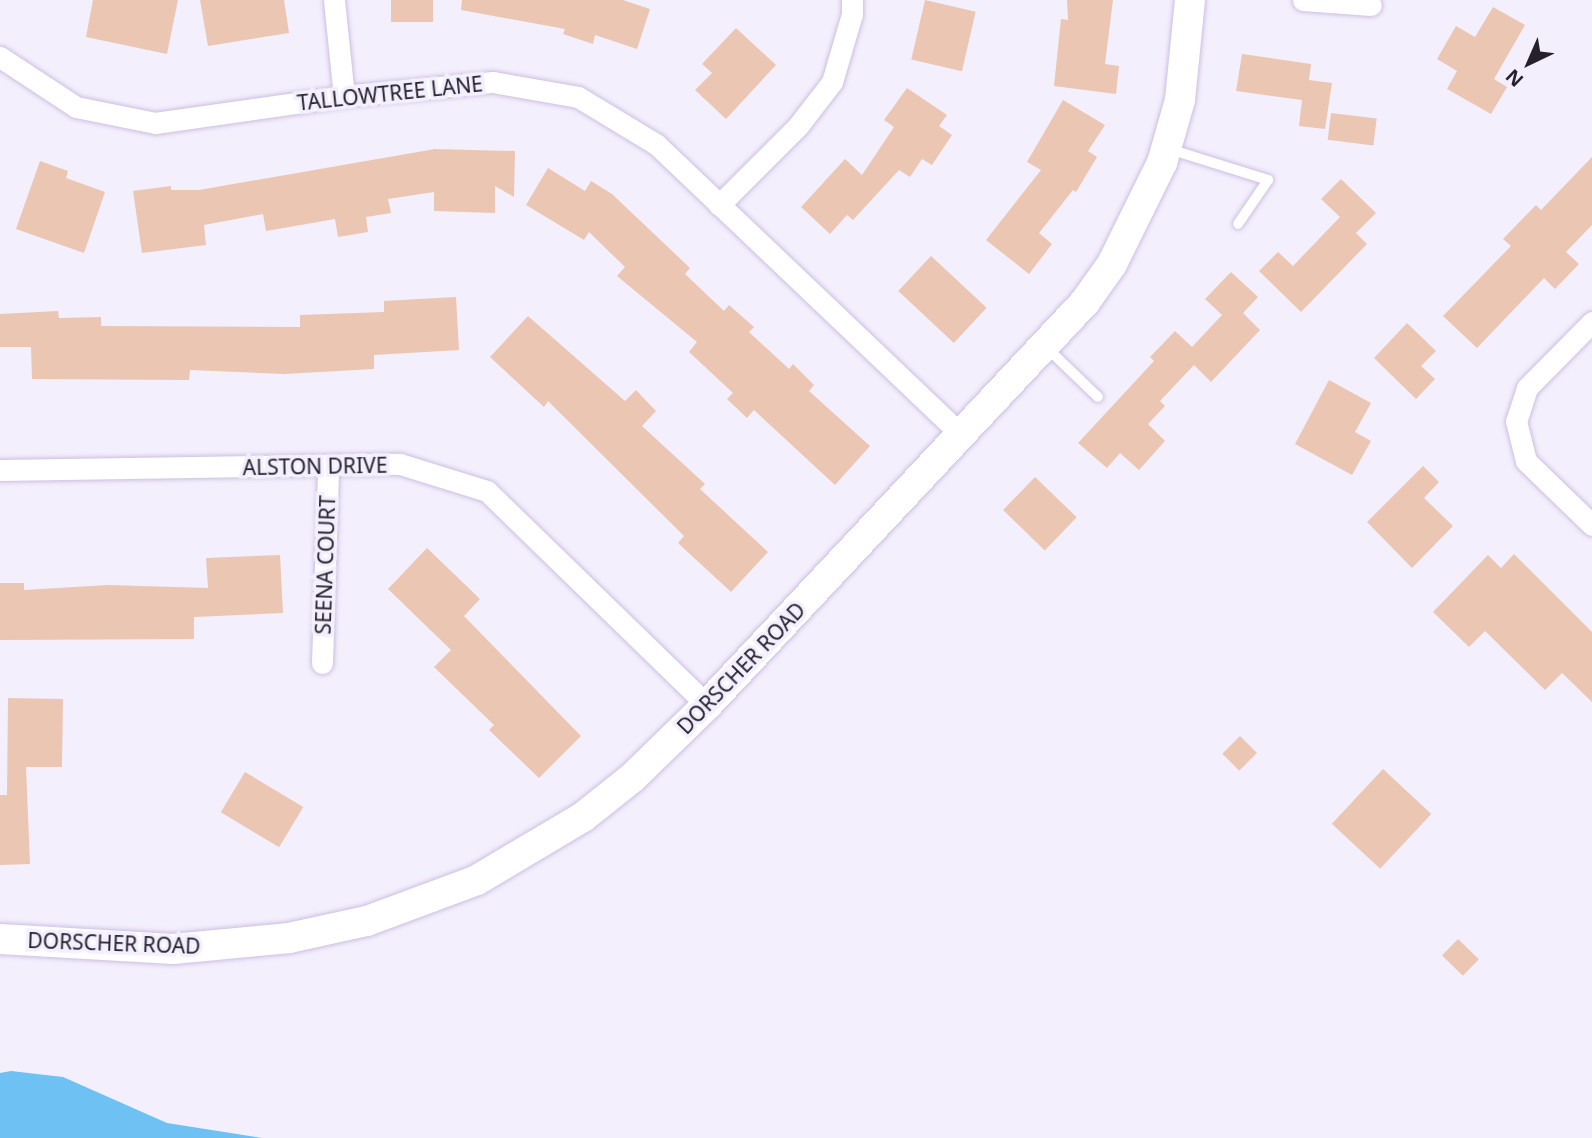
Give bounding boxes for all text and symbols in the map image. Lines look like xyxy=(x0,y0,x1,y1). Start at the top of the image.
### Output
north arrow xyxy=(1494,28,1564,98)
text: N xyxy=(1500,63,1529,93)
street label: TALLOWTREE LANE xyxy=(296,71,484,115)
street label: ALSTON DRIVE xyxy=(242,452,388,480)
street label: SEENA COURT xyxy=(310,495,340,635)
street label: DORSCHER ROAD xyxy=(672,597,810,739)
street label: DORSCHER ROAD xyxy=(27,927,201,959)

